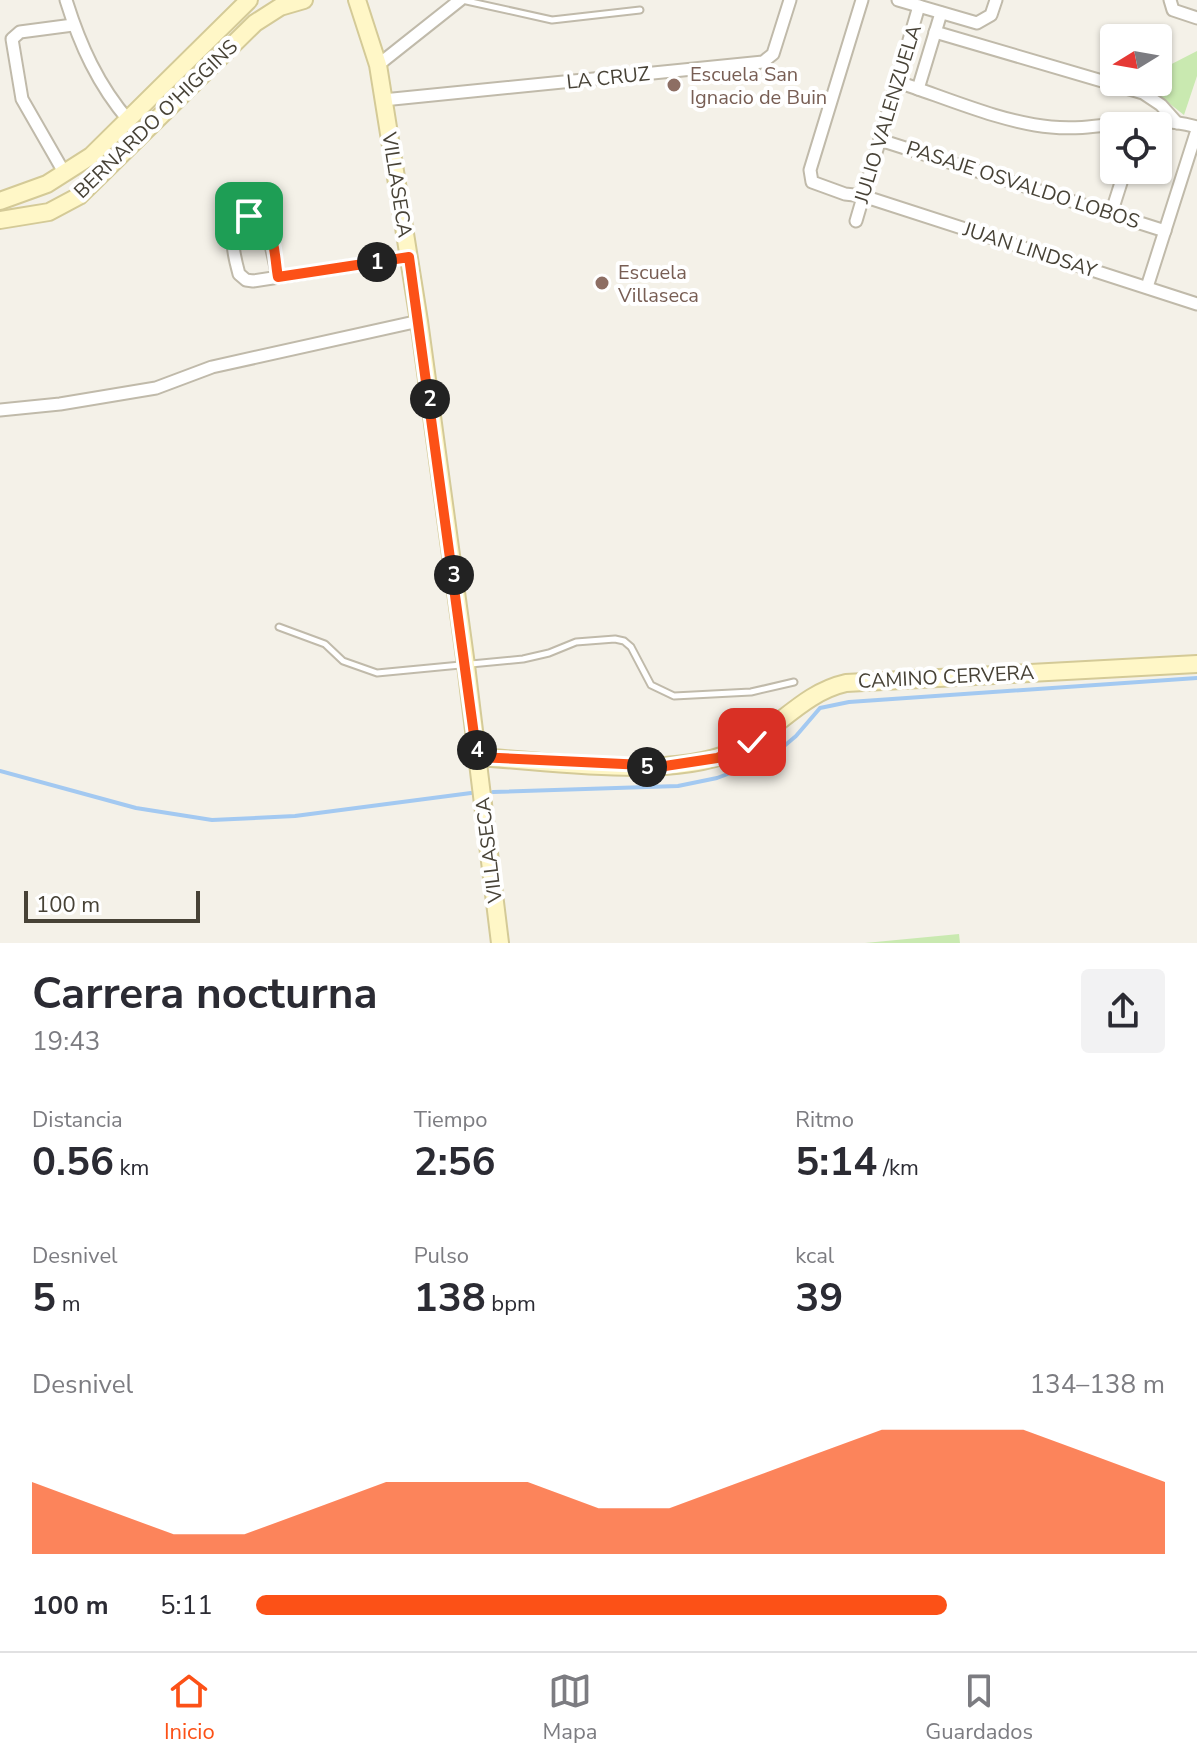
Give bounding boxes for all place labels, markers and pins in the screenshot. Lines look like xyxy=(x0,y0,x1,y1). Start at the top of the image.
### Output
place label: Escuela San Ignacio de Buin xyxy=(690,61,827,111)
marker: Escuela San Ignacio de Buin xyxy=(665,76,683,94)
pin xyxy=(215,182,283,250)
pin: 1 xyxy=(357,242,397,282)
place label: Escuela Villaseca xyxy=(617,259,699,309)
marker: Escuela Villaseca xyxy=(593,274,611,292)
pin: 2 xyxy=(410,379,450,419)
pin: 3 xyxy=(434,555,474,595)
pin xyxy=(718,708,786,776)
pin: 4 xyxy=(457,730,497,770)
pin: 5 xyxy=(627,747,667,787)

